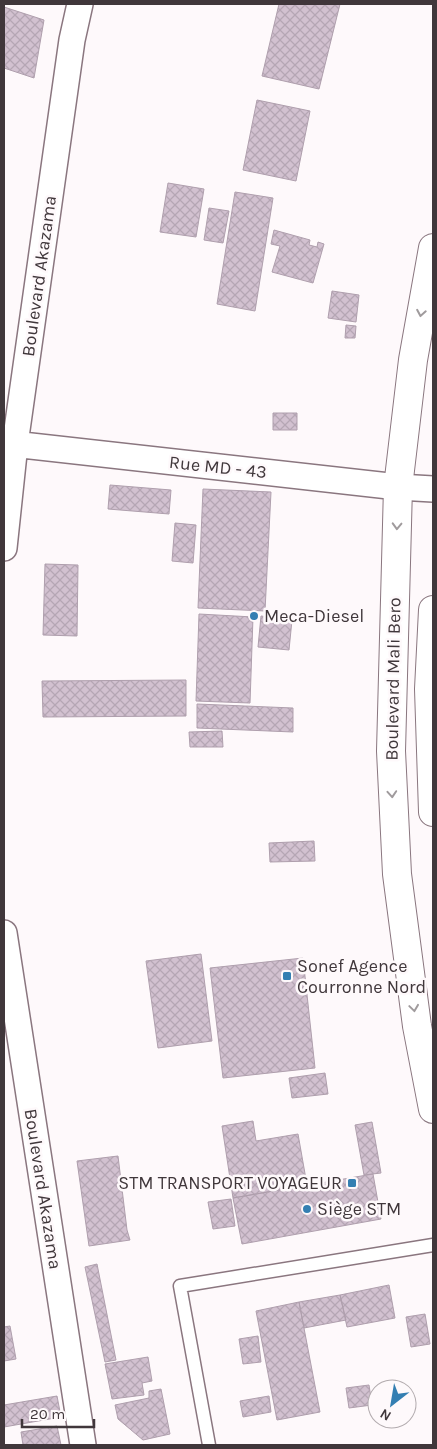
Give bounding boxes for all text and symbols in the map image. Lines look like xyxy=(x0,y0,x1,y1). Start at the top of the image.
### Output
street label: Boulevard Akazama xyxy=(17,194,61,358)
one-way arrow xyxy=(417,309,427,317)
street label: Rue MD - 43 xyxy=(168,451,268,483)
one-way arrow xyxy=(392,523,402,531)
street label: Boulevard Mali Bero xyxy=(381,597,405,761)
place label: Meca-Diesel xyxy=(264,605,364,627)
marker: Meca-Diesel xyxy=(248,610,260,622)
one-way arrow xyxy=(387,790,398,798)
place label: Sonef Agence Courronne Nord xyxy=(297,955,426,998)
marker: Sonef Agence Courronne Nord xyxy=(281,970,293,982)
one-way arrow xyxy=(408,1004,419,1012)
street label: Boulevard Akazama xyxy=(19,1107,67,1271)
place label: STM TRANSPORT VOYAGEUR xyxy=(118,1172,342,1194)
marker: STM TRANSPORT VOYAGEUR xyxy=(346,1177,358,1189)
place label: Siège STM xyxy=(317,1198,401,1220)
marker: Siège STM xyxy=(301,1203,313,1215)
north arrow xyxy=(367,1379,417,1429)
scale bar xyxy=(22,1396,95,1428)
text: 20 m xyxy=(30,1405,65,1423)
text: N xyxy=(377,1405,394,1425)

